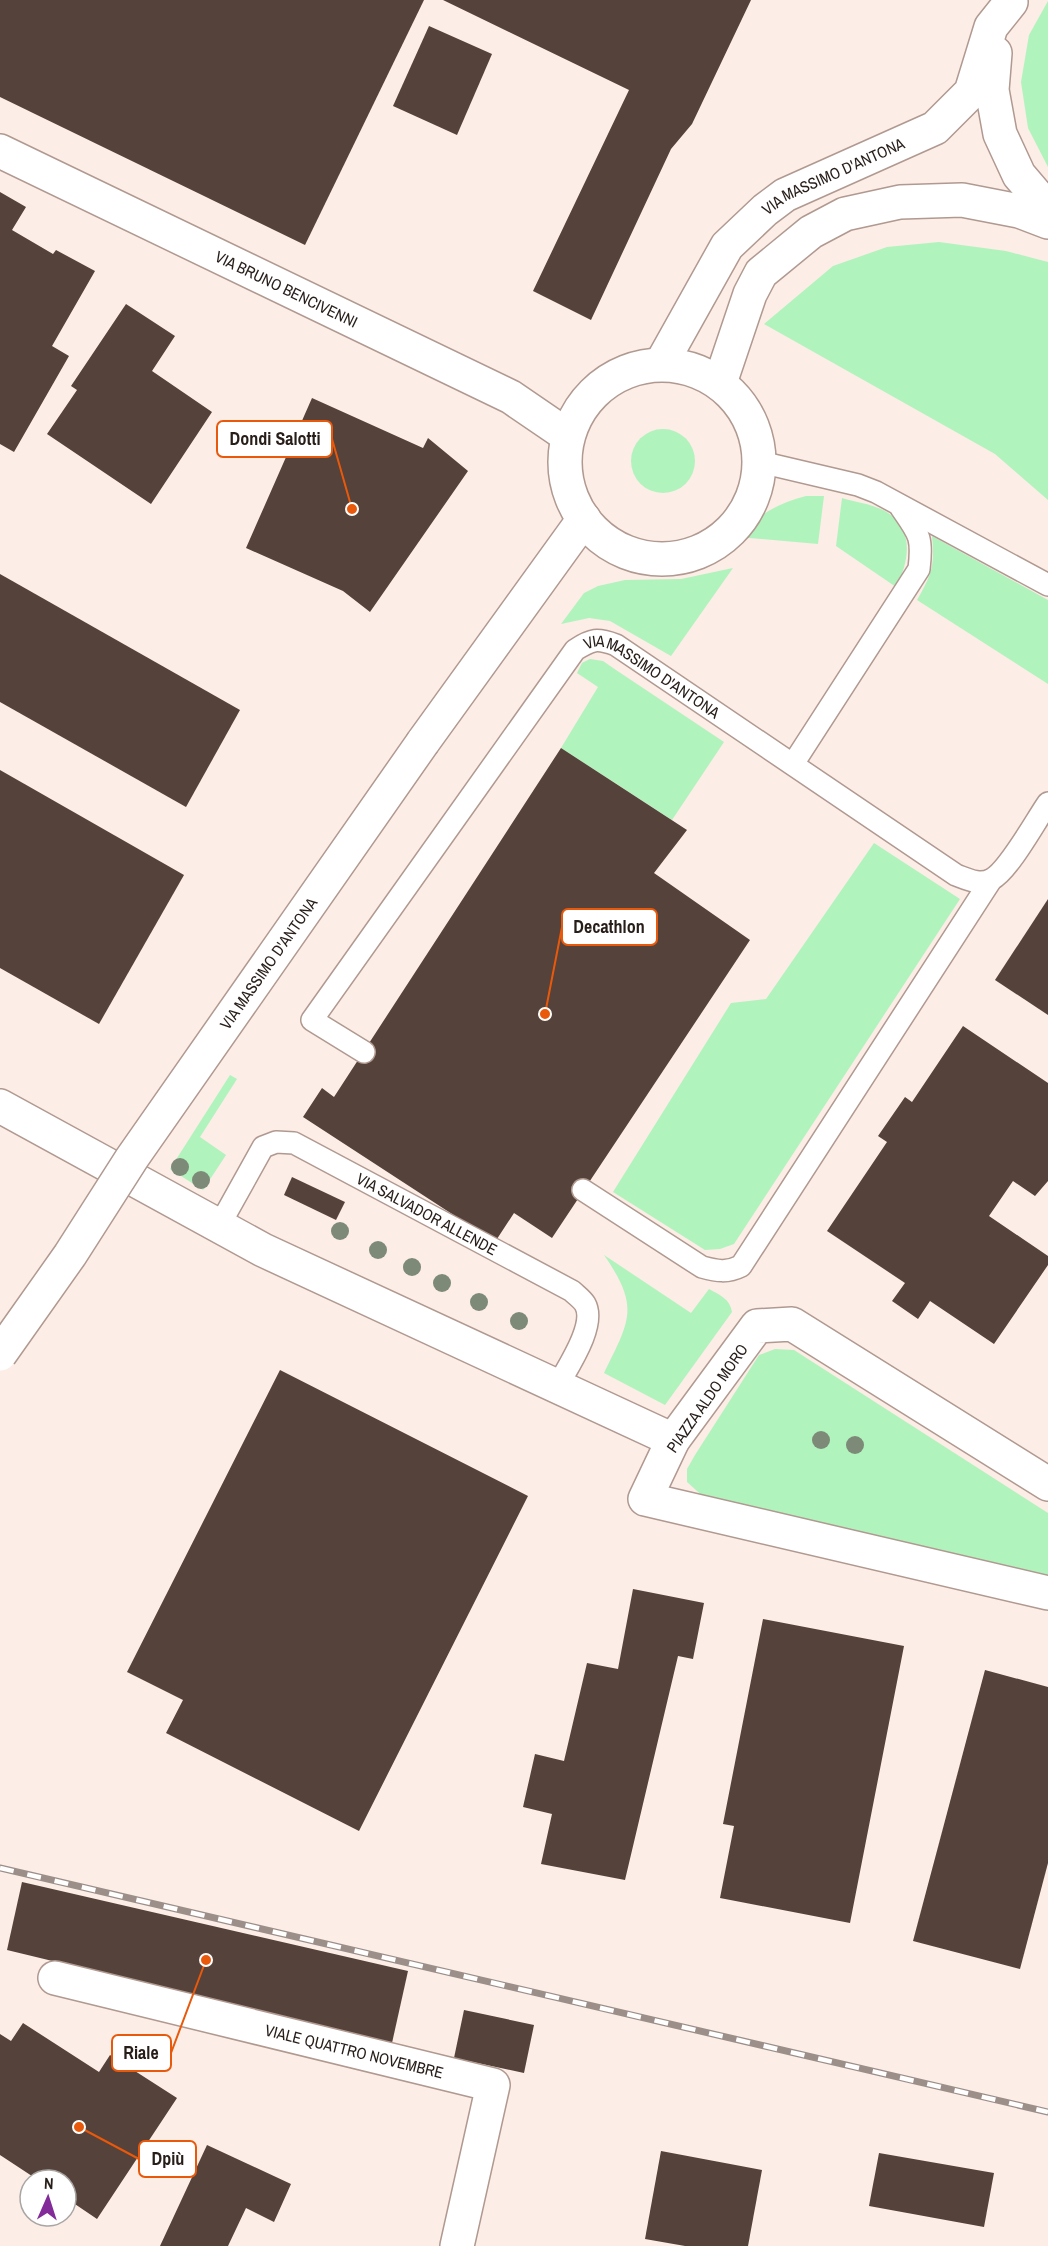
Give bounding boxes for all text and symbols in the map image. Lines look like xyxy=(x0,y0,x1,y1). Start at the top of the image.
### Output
street label: VIA MASSIMO D'ANTONA xyxy=(757,132,908,220)
street label: VIA BRUNO BENCIVENNI xyxy=(212,245,361,333)
callout: Dondi Salotti xyxy=(217,421,332,457)
text: Dondi Salotti xyxy=(229,426,321,451)
street label: VIA MASSIMO D'ANTONA xyxy=(580,629,725,723)
street label: VIA MASSIMO D'ANTONA xyxy=(214,893,322,1034)
callout: Decathlon xyxy=(562,909,657,945)
text: Decathlon xyxy=(573,914,645,939)
street label: VIA SALVADOR ALLENDE xyxy=(353,1167,501,1260)
street label: PIAZZA ALDO MORO xyxy=(661,1339,753,1457)
street label: VIALE QUATTRO NOVEMBRE xyxy=(263,2019,446,2083)
callout: Riale xyxy=(112,2035,171,2071)
text: Riale xyxy=(123,2040,159,2065)
callout: Dpiù xyxy=(139,2141,196,2177)
text: Dpiù xyxy=(152,2146,184,2171)
north arrow xyxy=(18,2168,78,2228)
text: N xyxy=(43,2172,54,2194)

